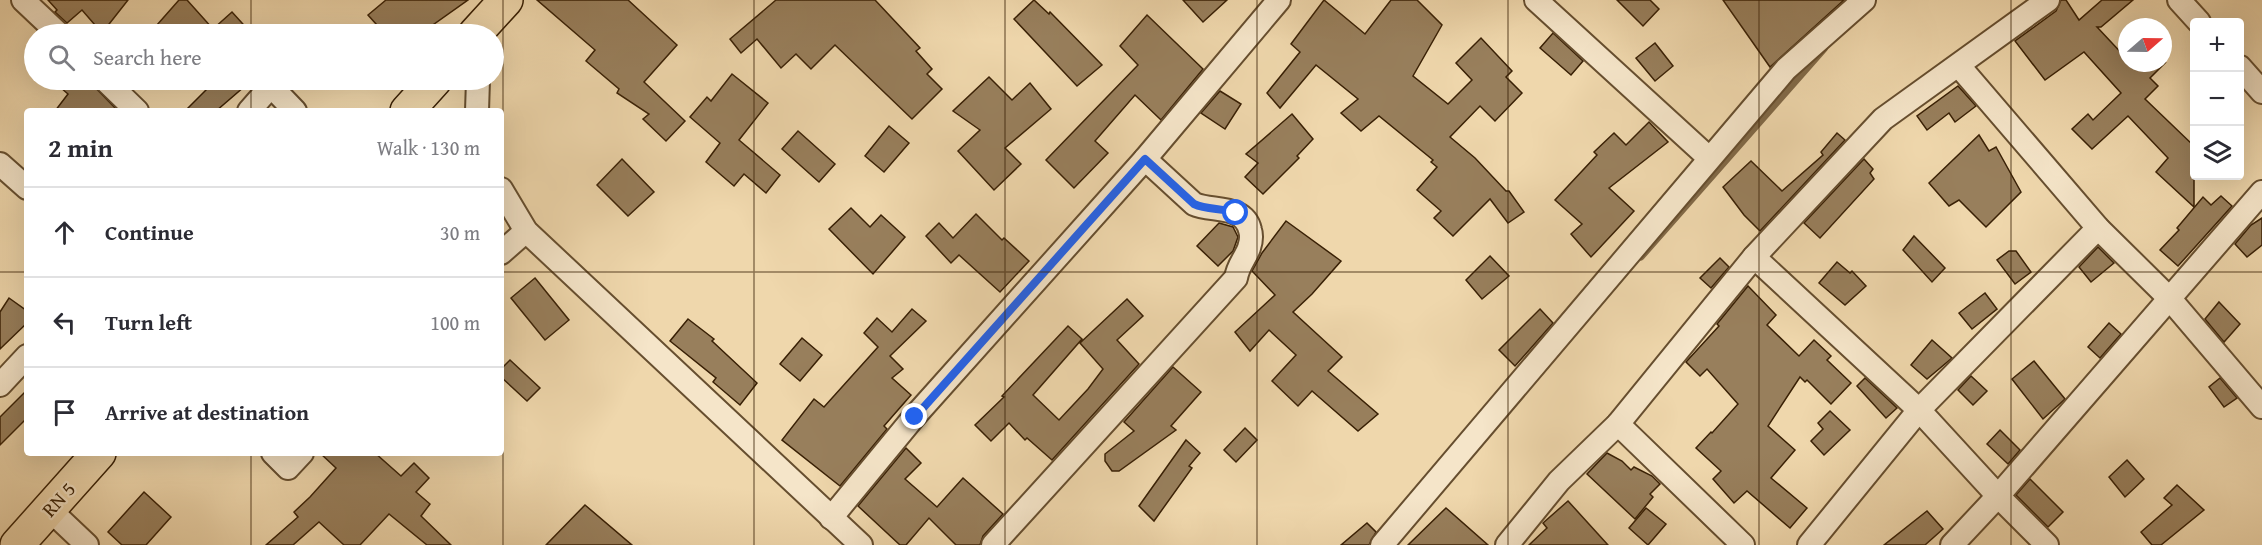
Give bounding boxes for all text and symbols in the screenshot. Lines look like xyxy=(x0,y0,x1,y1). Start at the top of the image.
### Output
north arrow xyxy=(2118,18,2172,72)
map controls xyxy=(2190,18,2244,180)
button: + xyxy=(2190,18,2244,72)
search box xyxy=(24,24,504,90)
icon: search xyxy=(45,41,78,74)
text: Search here xyxy=(93,41,202,73)
button: − xyxy=(2190,72,2244,126)
button: layers xyxy=(2190,126,2244,180)
text: 2 min xyxy=(48,128,113,167)
text: Walk · 130 m xyxy=(377,133,480,162)
route start xyxy=(1222,199,1248,225)
icon: ahead xyxy=(48,216,81,249)
text: Continue xyxy=(105,216,194,248)
text: 30 m xyxy=(440,218,480,247)
icon: left xyxy=(48,306,81,339)
text: Turn left xyxy=(105,306,192,338)
text: 100 m xyxy=(430,308,480,337)
icon: arrive xyxy=(48,396,81,429)
text: Arrive at destination xyxy=(105,396,309,428)
route end xyxy=(901,403,927,429)
street label: RN 5 xyxy=(34,475,82,523)

